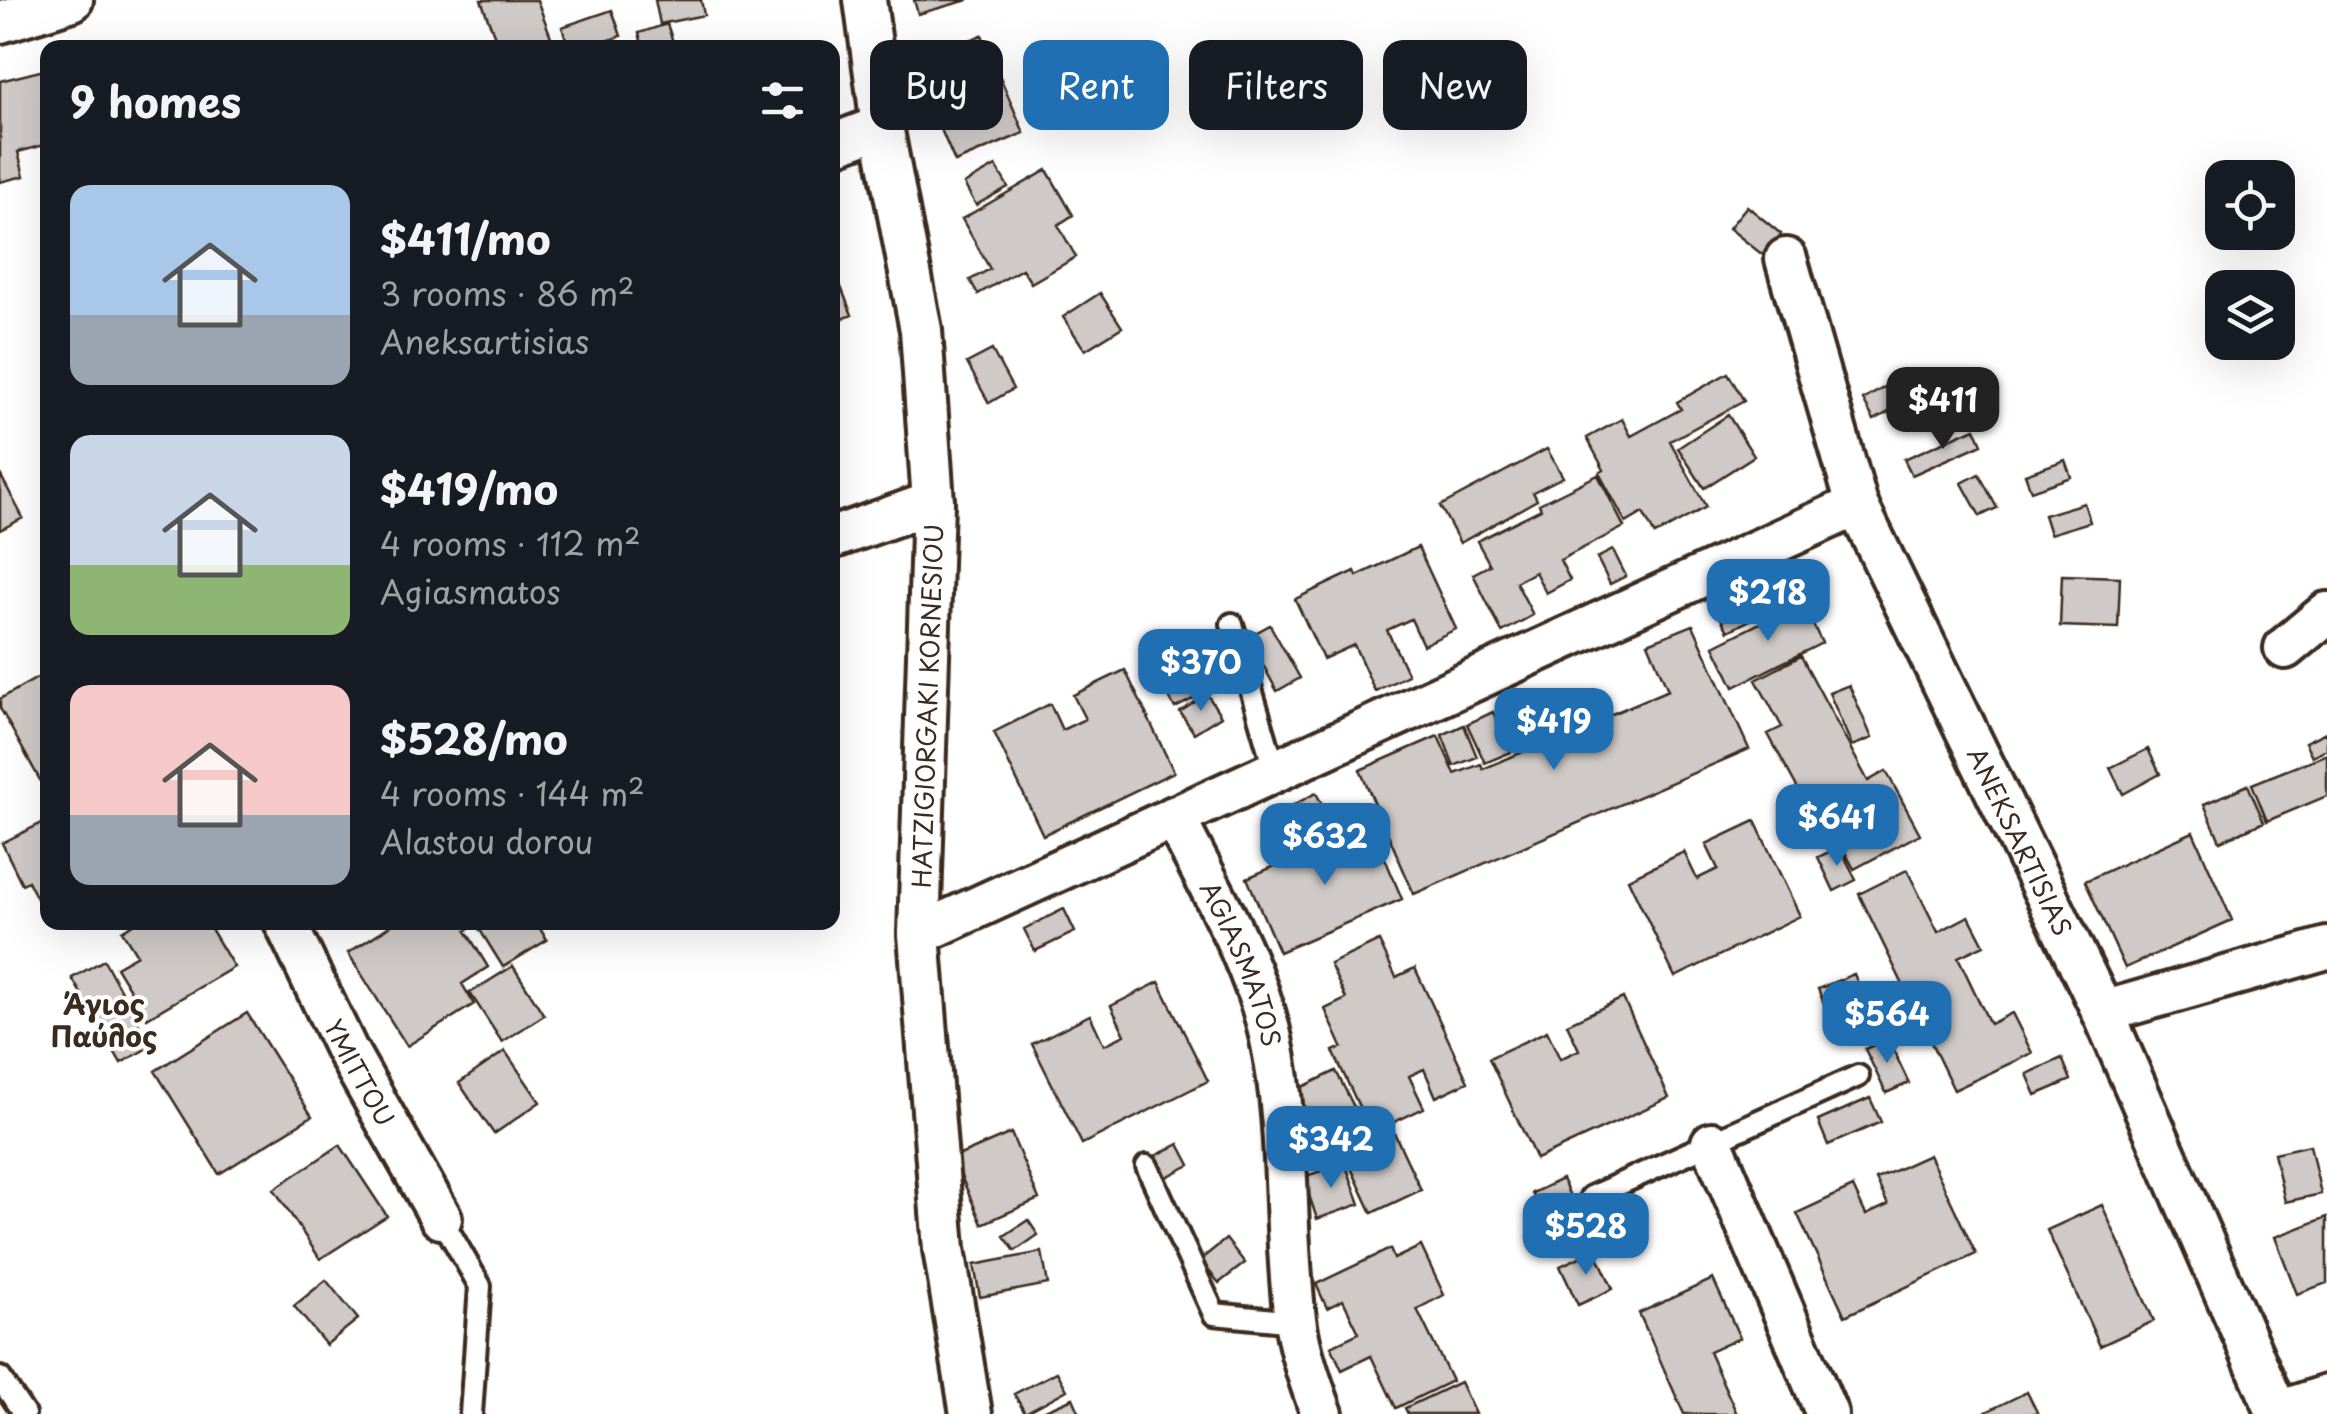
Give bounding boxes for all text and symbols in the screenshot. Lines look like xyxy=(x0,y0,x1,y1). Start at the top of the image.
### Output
chip: Buy xyxy=(870,40,1003,130)
chip: Rent xyxy=(1023,40,1169,130)
chip: Filters xyxy=(1189,40,1363,130)
chip: New xyxy=(1383,40,1527,130)
text: 9 homes xyxy=(70,69,241,132)
icon: filters xyxy=(755,73,810,128)
map controls xyxy=(2205,160,2295,360)
button: locate xyxy=(2205,160,2295,250)
text: $411/mo xyxy=(380,206,551,269)
icon: home xyxy=(150,225,270,345)
text: 3 rooms · 86 m² xyxy=(380,269,635,317)
button: layers xyxy=(2205,270,2295,360)
text: Aneksartisias xyxy=(380,317,589,365)
pin: $411 xyxy=(1884,367,2002,452)
text: $411 xyxy=(1908,375,1978,423)
text: $419/mo xyxy=(380,456,558,519)
icon: home xyxy=(150,475,270,595)
text: 4 rooms · 112 m² xyxy=(380,519,641,567)
street label: HATZIGIORGAKI KORNESIOU xyxy=(902,523,952,889)
pin: $218 xyxy=(1709,559,1827,644)
text: Agiasmatos xyxy=(380,567,561,615)
text: $218 xyxy=(1729,567,1807,615)
pin: $370 xyxy=(1142,629,1260,714)
text: $370 xyxy=(1160,637,1242,685)
pin: $419 xyxy=(1495,688,1613,773)
text: $419 xyxy=(1516,696,1592,744)
text: $528/mo xyxy=(380,706,568,769)
icon: home xyxy=(150,725,270,845)
street label: ANEKSARTISIAS xyxy=(1958,740,2082,942)
text: 4 rooms · 144 m² xyxy=(380,769,645,817)
pin: $641 xyxy=(1778,784,1896,869)
text: $641 xyxy=(1798,792,1876,840)
pin: $632 xyxy=(1266,803,1384,888)
text: $632 xyxy=(1282,811,1368,859)
text: Alastou dorou xyxy=(380,817,593,865)
street label: AGIASMATOS xyxy=(1191,874,1291,1050)
pin: $564 xyxy=(1828,981,1946,1066)
district label: Άγιος Παύλος xyxy=(51,982,157,1057)
text: $564 xyxy=(1844,989,1930,1037)
street label: YMITTOU xyxy=(315,1012,405,1133)
pin: $342 xyxy=(1272,1106,1390,1191)
text: $342 xyxy=(1288,1114,1374,1162)
pin: $528 xyxy=(1527,1193,1645,1278)
text: $528 xyxy=(1545,1201,1627,1249)

